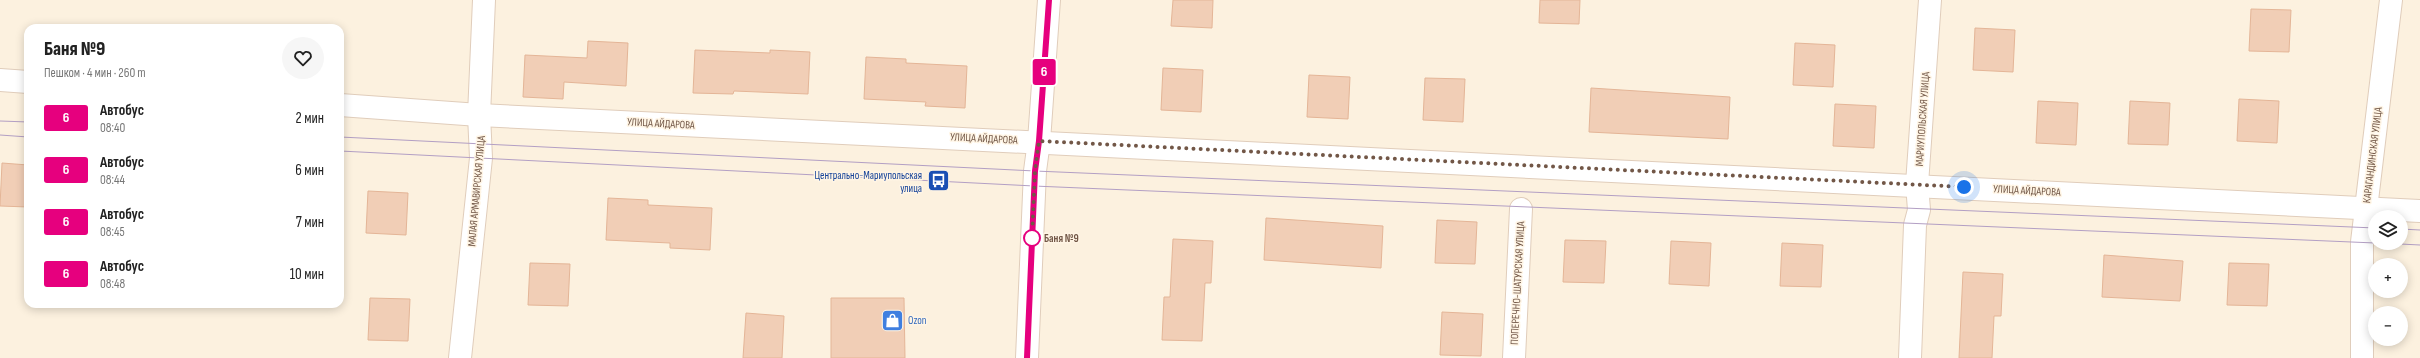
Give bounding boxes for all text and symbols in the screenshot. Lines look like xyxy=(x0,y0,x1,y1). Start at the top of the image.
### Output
button: heart xyxy=(282,37,324,79)
text: Баня №9 xyxy=(44,38,105,61)
line badge: 6 xyxy=(1031,59,1057,85)
text: 6 xyxy=(1041,63,1047,80)
text: Пешком · 4 мин · 260 m xyxy=(44,65,146,81)
street label: МАРИУПОЛЬСКАЯ УЛИЦА xyxy=(1913,71,1932,167)
text: Автобус xyxy=(100,101,144,120)
street label: КАРАГАНДИНСКАЯ УЛИЦА xyxy=(2360,106,2385,204)
text: 6 xyxy=(63,109,69,126)
text: 2 мин xyxy=(296,109,324,128)
street label: УЛИЦА АЙДАРОВА xyxy=(627,114,695,132)
text: 08:40 xyxy=(100,120,125,136)
street label: УЛИЦА АЙДАРОВА xyxy=(950,129,1018,147)
street label: МАЛАЯ АРМАВИРСКАЯ УЛИЦА xyxy=(465,135,488,247)
text: Автобус xyxy=(100,153,144,172)
text: 6 xyxy=(63,161,69,178)
text: 6 мин xyxy=(295,161,324,180)
bus stop icon: Центрально-Мариупольская улица xyxy=(925,168,951,194)
place label: Центрально-Мариупольская улица xyxy=(815,169,922,195)
text: 08:44 xyxy=(100,172,125,188)
your location xyxy=(1954,177,1974,197)
street label: УЛИЦА АЙДАРОВА xyxy=(1993,181,2061,199)
text: Автобус xyxy=(100,205,144,224)
map controls xyxy=(2368,210,2408,346)
button: layers xyxy=(2368,210,2408,250)
text: 6 xyxy=(63,213,69,230)
text: 7 мин xyxy=(296,213,324,232)
street label: ПОПЕРЕЧНО-ШАТУРСКАЯ УЛИЦА xyxy=(1508,221,1527,345)
text: 08:45 xyxy=(100,224,125,240)
marker: Баня №9 xyxy=(1023,229,1041,247)
place label: Баня №9 xyxy=(1044,232,1079,245)
text: Автобус xyxy=(100,257,144,276)
button: + xyxy=(2368,258,2408,298)
text: 6 xyxy=(63,265,69,282)
text: 10 мин xyxy=(290,265,324,284)
text: 08:48 xyxy=(100,276,125,292)
button: − xyxy=(2368,306,2408,346)
shop icon: Ozon xyxy=(879,307,905,333)
place label: Ozon xyxy=(908,314,927,327)

